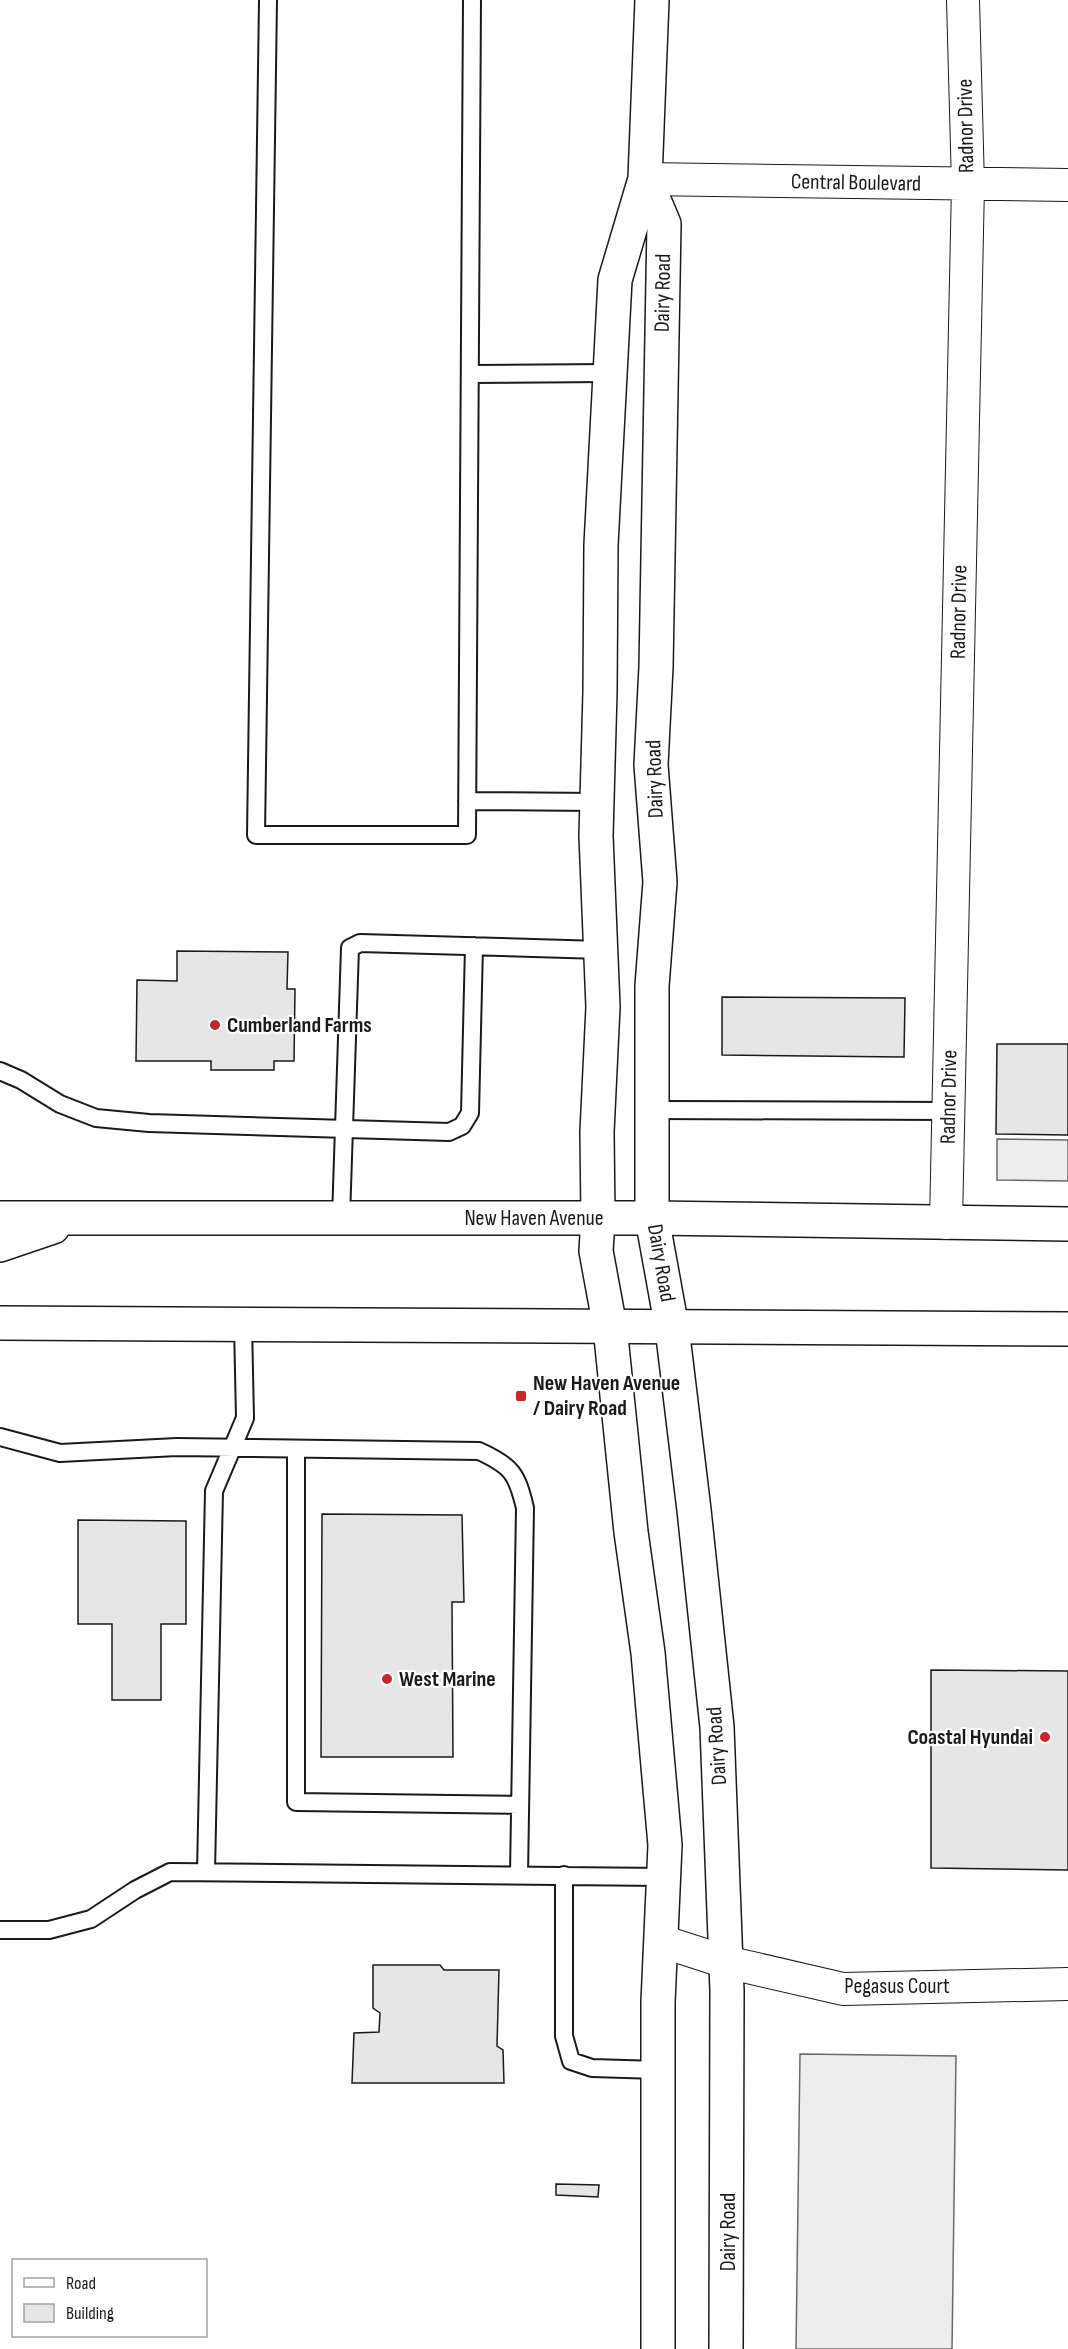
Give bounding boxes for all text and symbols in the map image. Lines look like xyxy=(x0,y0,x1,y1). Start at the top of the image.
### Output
street label: Radnor Drive xyxy=(952,79,980,173)
street label: Central Boulevard xyxy=(791,168,921,198)
street label: Dairy Road xyxy=(649,254,677,332)
street label: Radnor Drive xyxy=(945,565,973,659)
street label: Dairy Road xyxy=(640,739,670,819)
place label: Cumberland Farms xyxy=(227,1012,372,1039)
marker: Cumberland Farms xyxy=(208,1018,222,1032)
street label: Radnor Drive xyxy=(935,1050,963,1144)
street label: New Haven Avenue xyxy=(464,1205,604,1232)
street label: Dairy Road xyxy=(641,1222,681,1304)
place label: New Haven Avenue / Dairy Road xyxy=(533,1370,680,1422)
marker: New Haven Avenue / Dairy Road xyxy=(514,1389,528,1403)
place label: West Marine xyxy=(399,1666,496,1693)
marker: West Marine xyxy=(380,1672,394,1686)
street label: Dairy Road xyxy=(701,1706,733,1786)
place label: Coastal Hyundai xyxy=(907,1724,1033,1751)
marker: Coastal Hyundai xyxy=(1038,1730,1052,1744)
street label: Pegasus Court xyxy=(844,1973,950,2000)
street label: Dairy Road xyxy=(715,2193,742,2271)
legend xyxy=(12,2259,207,2337)
text: Road xyxy=(66,2273,96,2294)
text: Building xyxy=(66,2303,114,2324)

